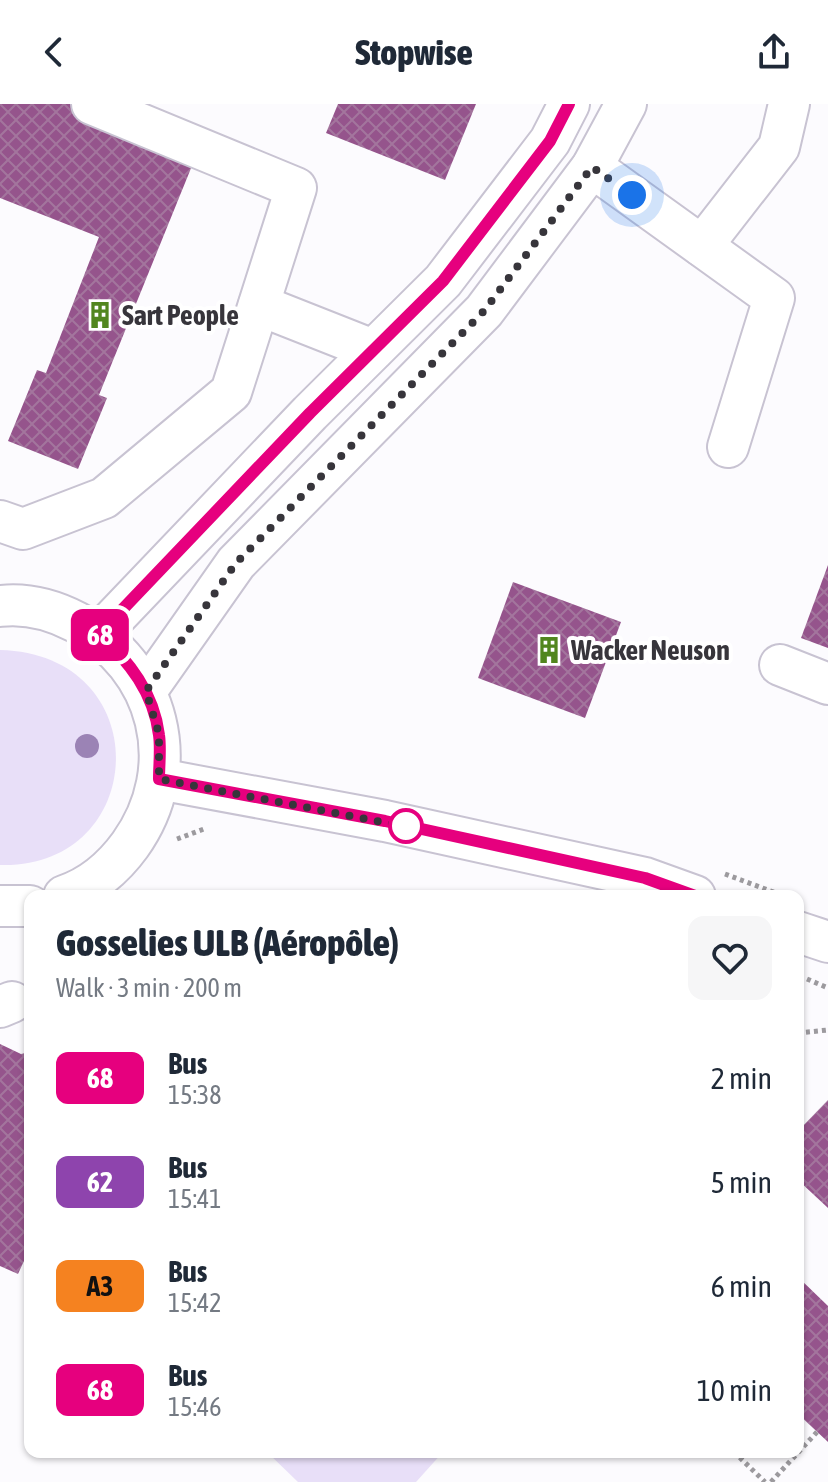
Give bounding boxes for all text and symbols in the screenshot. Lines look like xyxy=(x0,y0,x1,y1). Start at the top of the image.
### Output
icon: back xyxy=(32,30,76,74)
icon: share xyxy=(752,30,796,74)
text: Stopwise xyxy=(355,31,473,73)
your location xyxy=(612,175,652,215)
place label: Sart People xyxy=(122,299,239,331)
building icon: Sart People xyxy=(85,300,115,330)
line badge: 68 xyxy=(64,609,136,661)
text: 68 xyxy=(87,619,113,651)
place label: Wacker Neuson xyxy=(570,634,730,666)
building icon: Wacker Neuson xyxy=(534,635,564,665)
unlabelled marker xyxy=(389,809,423,843)
button: heart xyxy=(688,916,772,1000)
text: Gosselies ULB (Aéropôle) xyxy=(56,921,399,964)
text: Walk · 3 min · 200 m xyxy=(56,973,242,1003)
text: Bus xyxy=(168,1046,207,1080)
text: 2 min xyxy=(711,1061,772,1095)
text: 68 xyxy=(87,1062,113,1094)
text: 15:38 xyxy=(168,1080,222,1110)
text: Bus xyxy=(168,1150,207,1184)
text: 5 min xyxy=(711,1165,772,1199)
text: 62 xyxy=(87,1166,113,1198)
text: 15:41 xyxy=(168,1184,222,1214)
text: Bus xyxy=(168,1254,207,1288)
text: 6 min xyxy=(711,1269,772,1303)
text: A3 xyxy=(87,1270,113,1302)
text: 15:42 xyxy=(168,1288,222,1318)
text: Bus xyxy=(168,1358,207,1392)
text: 10 min xyxy=(697,1373,772,1407)
text: 68 xyxy=(87,1374,113,1406)
text: 15:46 xyxy=(168,1392,222,1422)

